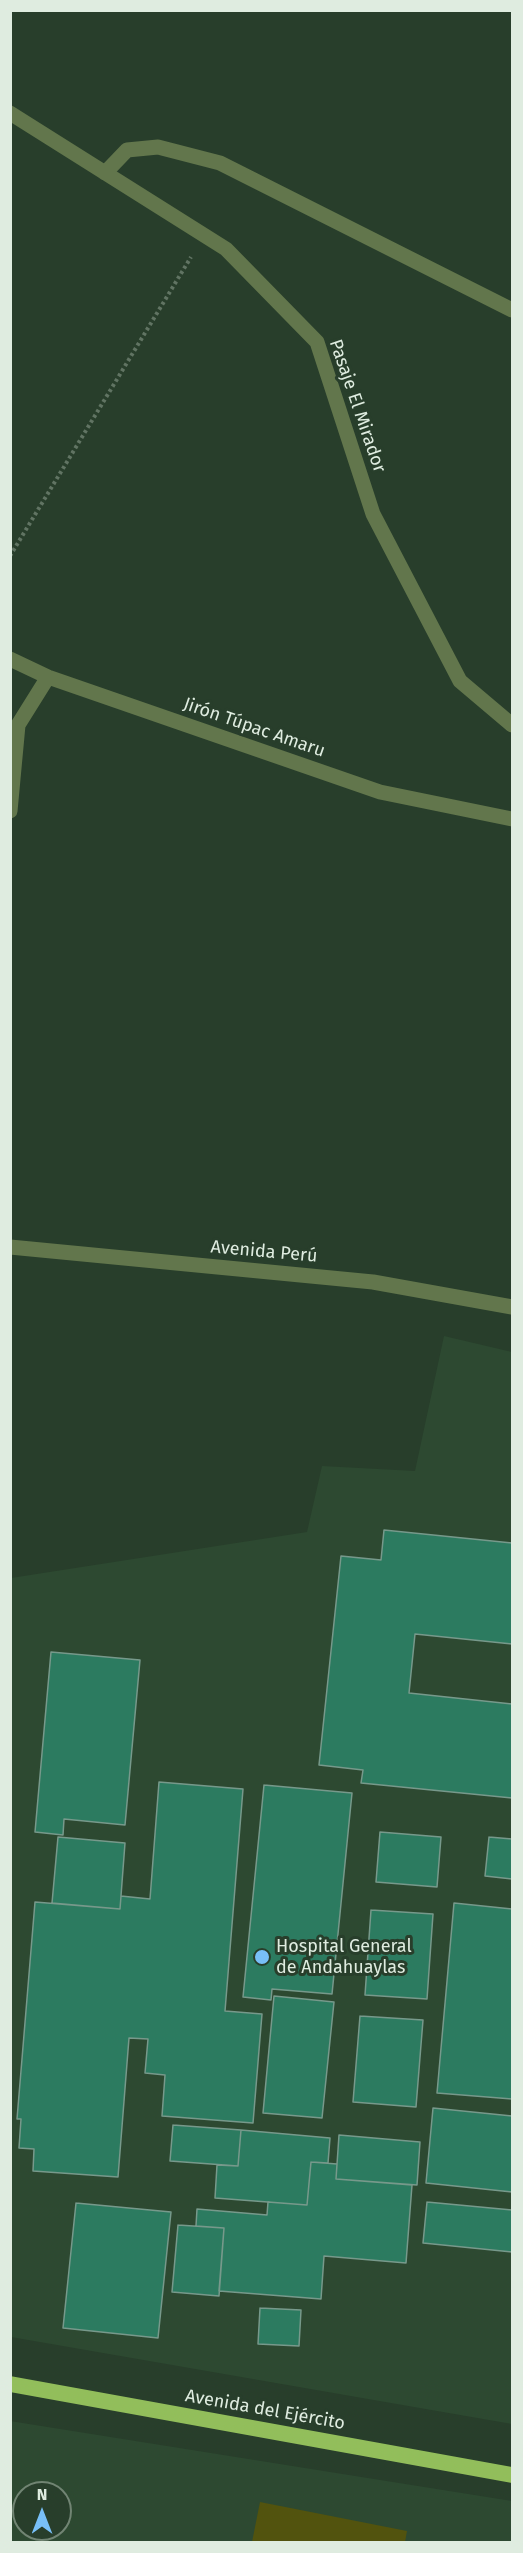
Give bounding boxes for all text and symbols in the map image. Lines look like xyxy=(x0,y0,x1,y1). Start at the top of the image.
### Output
street label: Pasaje El Mirador xyxy=(324,337,390,475)
street label: Jirón Túpac Amaru xyxy=(180,694,328,762)
street label: Avenida Perú xyxy=(210,1237,318,1267)
place label: Hospital General de Andahuaylas xyxy=(276,1936,412,1978)
marker: Hospital General de Andahuaylas xyxy=(253,1948,271,1966)
street label: Avenida del Ejército xyxy=(183,2385,347,2435)
north arrow xyxy=(12,2481,72,2541)
text: N xyxy=(37,2485,47,2504)

